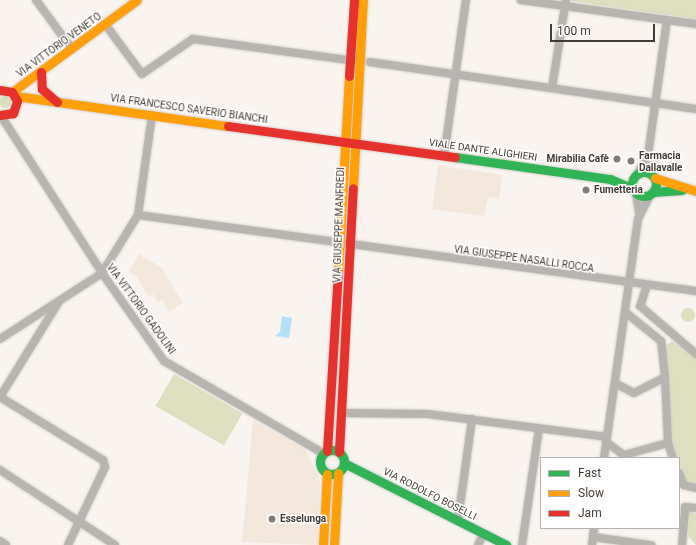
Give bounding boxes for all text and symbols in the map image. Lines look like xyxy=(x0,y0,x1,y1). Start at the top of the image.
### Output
street label: VIA VITTORIO VENETO xyxy=(14,10,104,80)
scale bar xyxy=(552,16,657,42)
text: 100 m xyxy=(557,24,591,38)
street label: VIA FRANCESCO SAVERIO BIANCHI xyxy=(109,92,269,126)
street label: VIALE DANTE ALIGHIERI xyxy=(428,136,538,164)
place label: Farmacia Dallavalle xyxy=(639,149,682,172)
place label: Mirabilia Cafè xyxy=(547,153,609,165)
marker: Mirabilia Cafè xyxy=(612,154,622,164)
marker: Farmacia Dallavalle xyxy=(626,156,636,166)
street label: VIA GIUSEPPE MANFREDI xyxy=(331,167,347,283)
place label: Fumetteria xyxy=(594,184,643,196)
marker: Fumetteria xyxy=(581,185,591,195)
street label: VIA GIUSEPPE NASALLI ROCCA xyxy=(453,243,595,275)
street label: VIA VITTORIO GADOLINI xyxy=(104,261,178,357)
legend xyxy=(540,457,680,529)
street label: VIA RODOLFO BOSELLI xyxy=(381,465,479,523)
text: Fast xyxy=(578,466,601,480)
text: Slow xyxy=(578,486,604,500)
text: Jam xyxy=(578,506,602,520)
place label: Esselunga xyxy=(280,513,326,525)
marker: Esselunga xyxy=(267,514,277,524)

